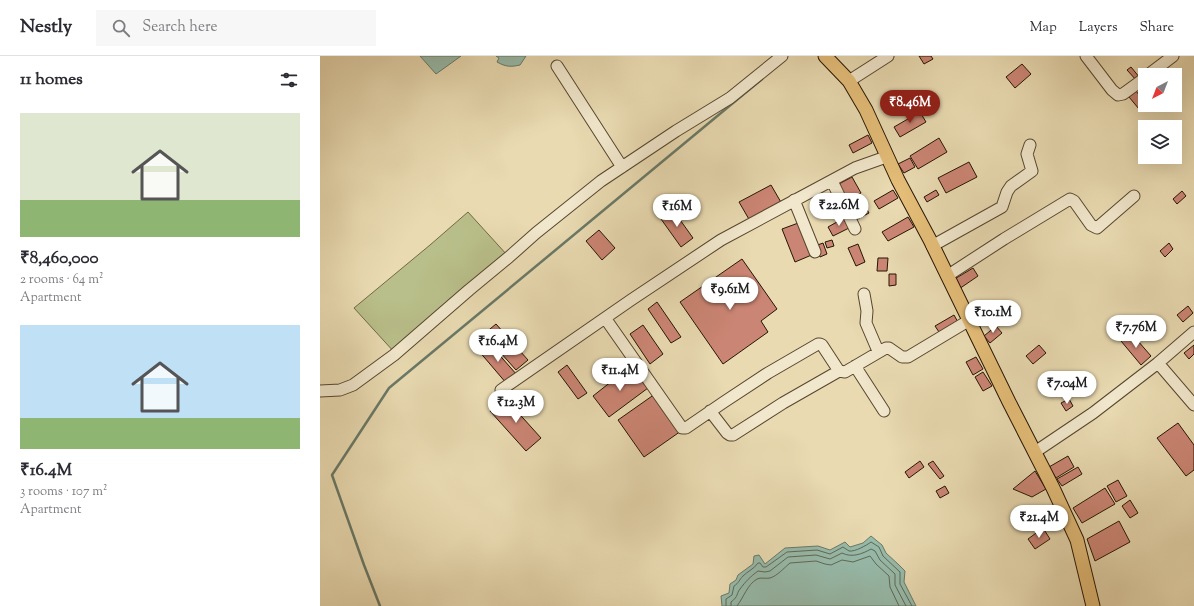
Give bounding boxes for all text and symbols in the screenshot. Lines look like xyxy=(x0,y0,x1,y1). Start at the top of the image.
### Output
search box xyxy=(96,10,376,46)
text: Nestly xyxy=(20,14,72,41)
icon: search xyxy=(110,17,132,39)
text: Search here xyxy=(142,17,218,38)
text: Map xyxy=(1030,18,1057,38)
text: Layers xyxy=(1079,18,1117,38)
text: Share xyxy=(1139,18,1174,38)
text: 11 homes xyxy=(20,68,83,92)
north arrow xyxy=(1138,68,1182,112)
map controls xyxy=(1138,68,1182,164)
icon: filters xyxy=(278,69,300,91)
pin: ₹8.46M xyxy=(877,90,943,124)
text: ₹8.46M xyxy=(889,94,931,112)
button: layers xyxy=(1138,120,1182,164)
icon: home xyxy=(124,139,196,211)
pin: ₹22.6M xyxy=(806,193,872,227)
pin: ₹16M xyxy=(653,194,701,228)
text: ₹22.6M xyxy=(818,197,860,215)
text: ₹16M xyxy=(662,198,692,216)
text: ₹8,460,000 xyxy=(20,247,98,271)
text: 2 rooms · 64 m² xyxy=(20,271,103,289)
pin: ₹9.61M xyxy=(697,277,763,311)
text: ₹9.61M xyxy=(710,281,750,299)
text: Apartment xyxy=(20,289,81,307)
pin: ₹10.1M xyxy=(960,300,1026,334)
text: ₹10.1M xyxy=(974,304,1012,322)
pin: ₹7.76M xyxy=(1103,315,1169,349)
text: ₹7.76M xyxy=(1115,319,1157,337)
pin: ₹16.4M xyxy=(465,329,531,363)
text: ₹16.4M xyxy=(478,333,518,351)
icon: home xyxy=(124,351,196,423)
pin: ₹11.4M xyxy=(587,358,653,392)
text: ₹11.4M xyxy=(601,362,639,380)
pin: ₹7.04M xyxy=(1034,371,1100,405)
text: ₹7.04M xyxy=(1046,375,1088,393)
pin: ₹12.3M xyxy=(483,390,549,424)
text: ₹12.3M xyxy=(497,394,535,412)
text: ₹16.4M xyxy=(20,459,72,483)
text: 3 rooms · 107 m² xyxy=(20,483,107,501)
text: Apartment xyxy=(20,501,81,519)
pin: ₹21.4M xyxy=(1006,505,1072,539)
text: ₹21.4M xyxy=(1019,509,1059,527)

